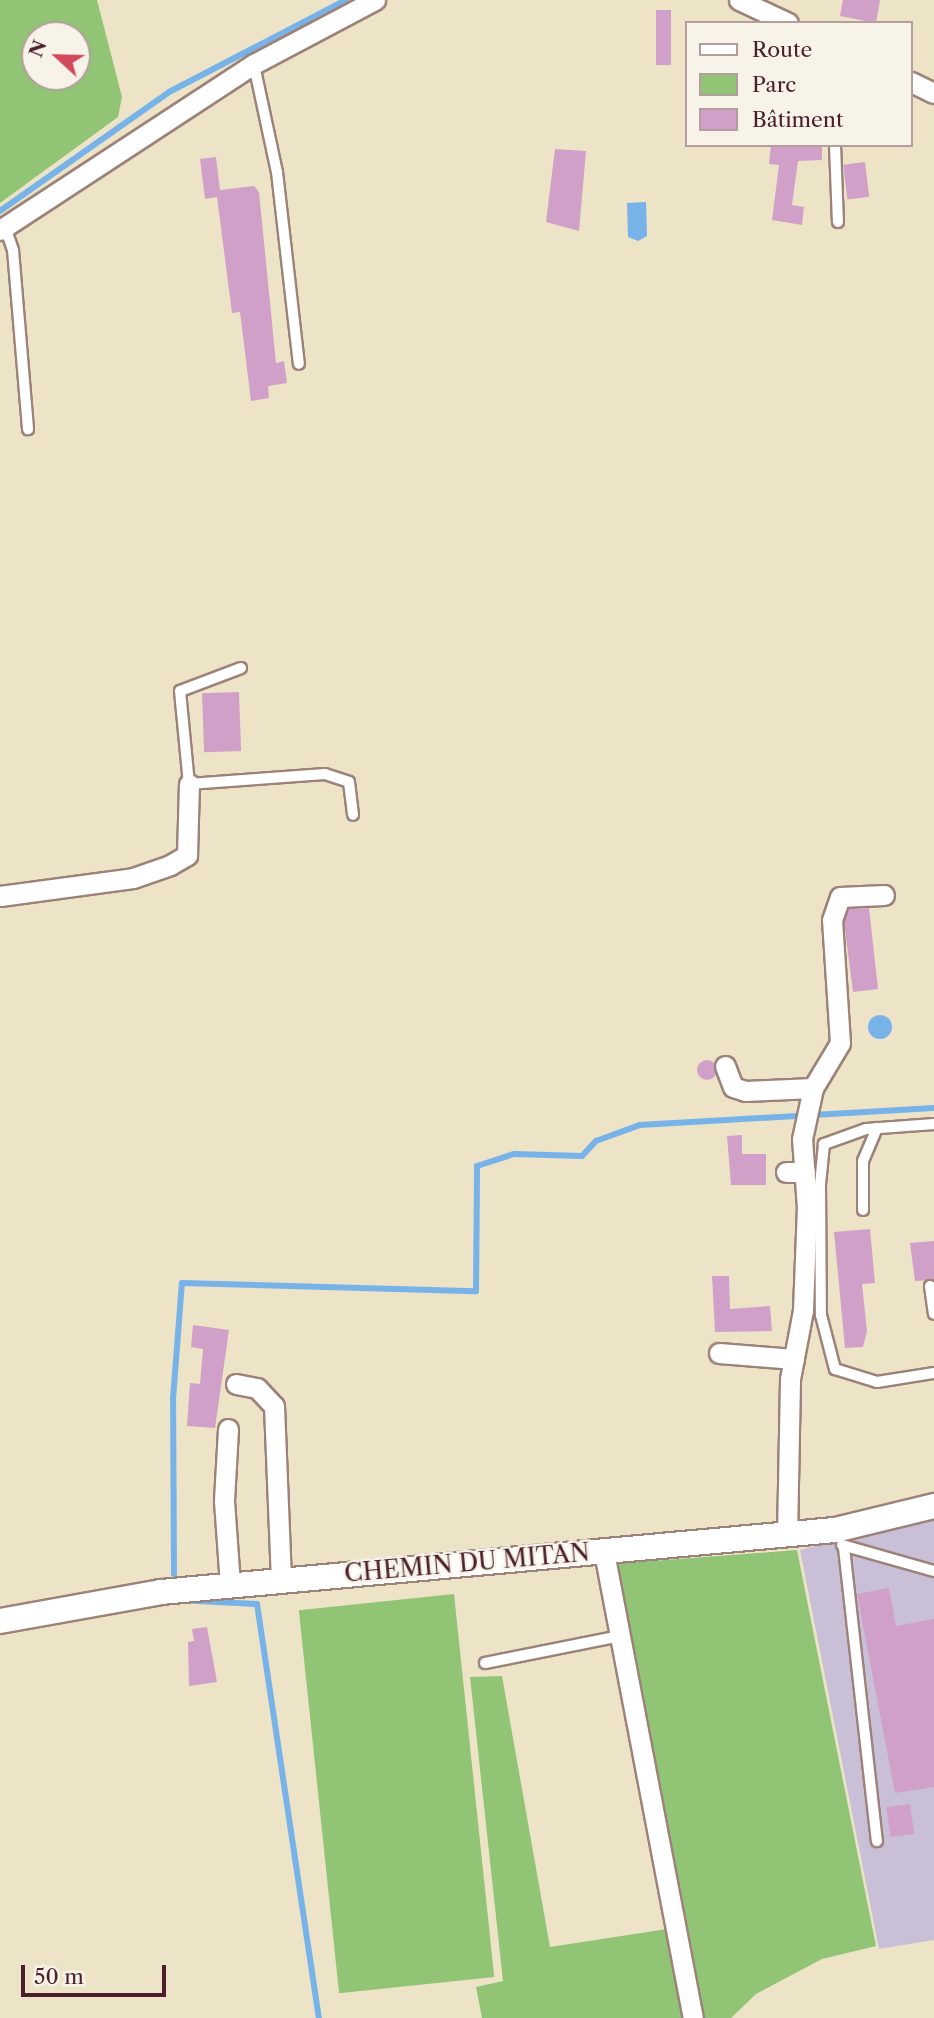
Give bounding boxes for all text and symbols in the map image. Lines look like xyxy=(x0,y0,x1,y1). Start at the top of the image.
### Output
north arrow xyxy=(21,21,91,91)
legend xyxy=(685,21,913,147)
text: N xyxy=(24,37,52,61)
text: Route xyxy=(752,37,812,62)
text: Parc xyxy=(752,72,796,97)
text: Bâtiment xyxy=(752,107,843,132)
street label: CHEMIN DU MITAN xyxy=(343,1538,591,1588)
scale bar xyxy=(24,1952,170,1996)
text: 50 m xyxy=(34,1964,84,1989)

